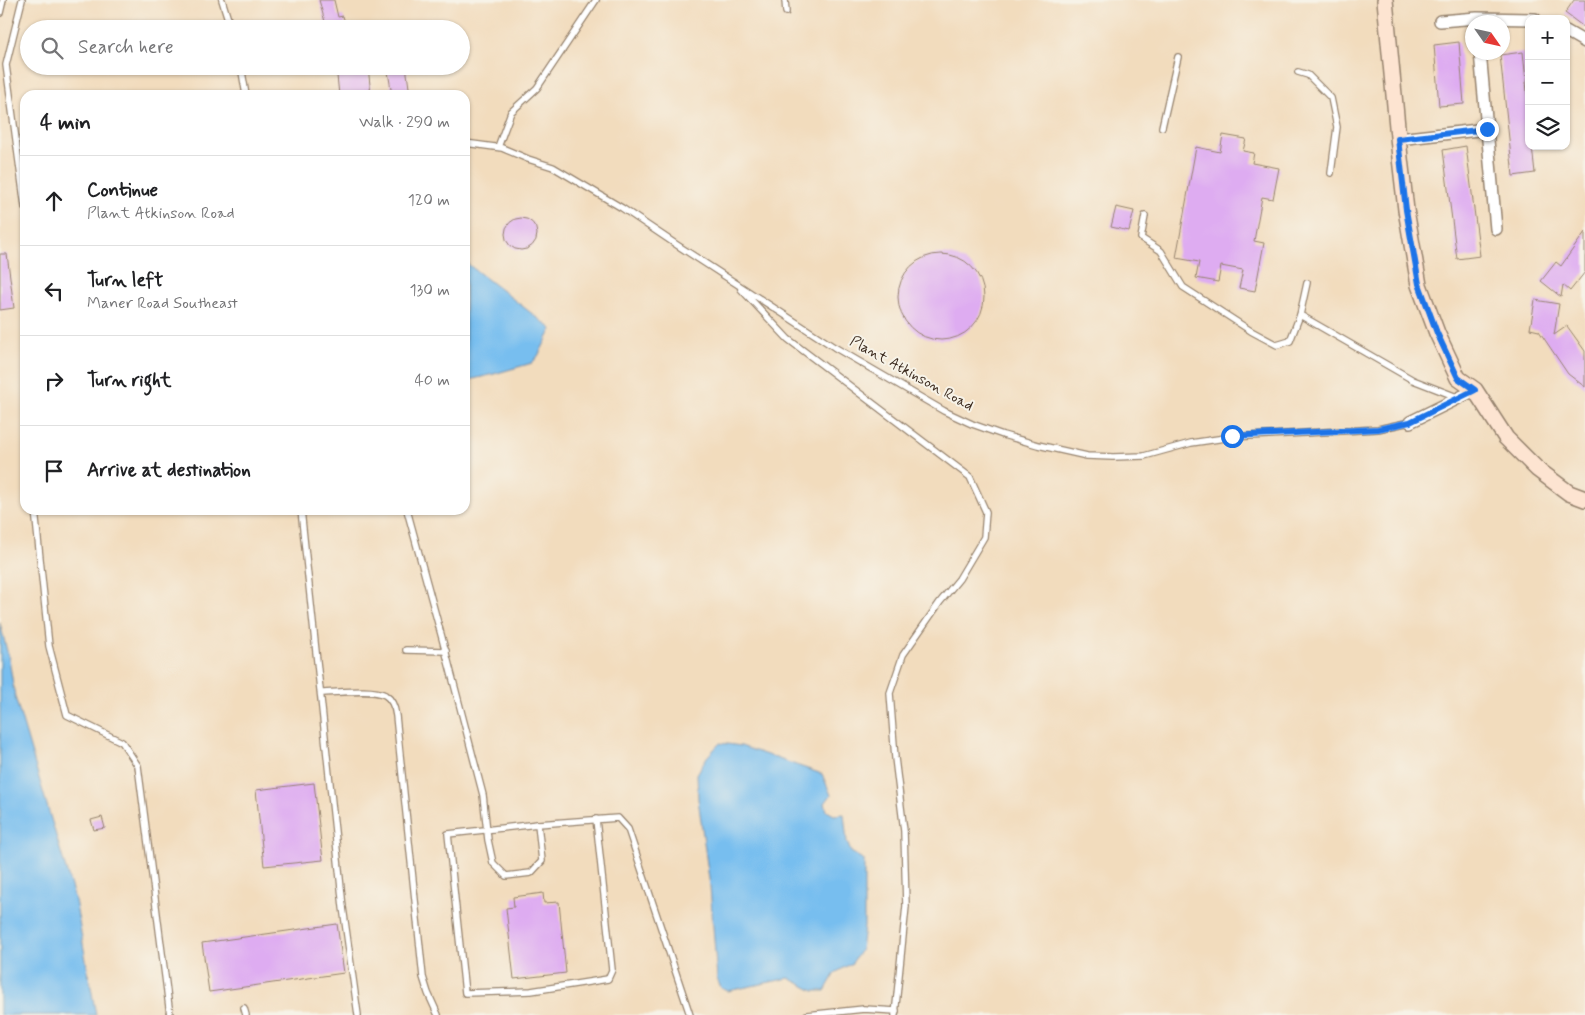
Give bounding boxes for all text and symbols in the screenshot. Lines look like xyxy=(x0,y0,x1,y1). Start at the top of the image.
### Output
north arrow xyxy=(1465,15,1510,60)
map controls xyxy=(1525,15,1570,150)
button: + xyxy=(1525,15,1570,60)
search box xyxy=(20,20,470,75)
icon: search xyxy=(38,34,66,62)
text: Search here xyxy=(78,35,174,60)
button: − xyxy=(1525,60,1570,105)
button: layers xyxy=(1525,105,1570,150)
text: 4 min xyxy=(40,109,91,137)
text: Walk · 290 m xyxy=(359,112,450,133)
route end xyxy=(1476,118,1499,141)
text: Continue xyxy=(87,178,158,203)
icon: ahead xyxy=(40,187,68,215)
text: 120 m xyxy=(408,190,450,211)
text: Plant Atkinson Road xyxy=(87,203,235,224)
text: Turn left xyxy=(87,268,163,293)
icon: left xyxy=(40,277,68,305)
text: 130 m xyxy=(409,280,450,301)
text: Maner Road Southeast xyxy=(87,293,238,314)
street label: Plant Atkinson Road xyxy=(846,332,977,416)
icon: right xyxy=(40,367,68,395)
text: Turn right xyxy=(87,368,171,393)
text: 40 m xyxy=(414,370,450,391)
route start xyxy=(1221,425,1244,448)
icon: arrive xyxy=(40,457,68,485)
text: Arrive at destination xyxy=(87,458,251,483)

